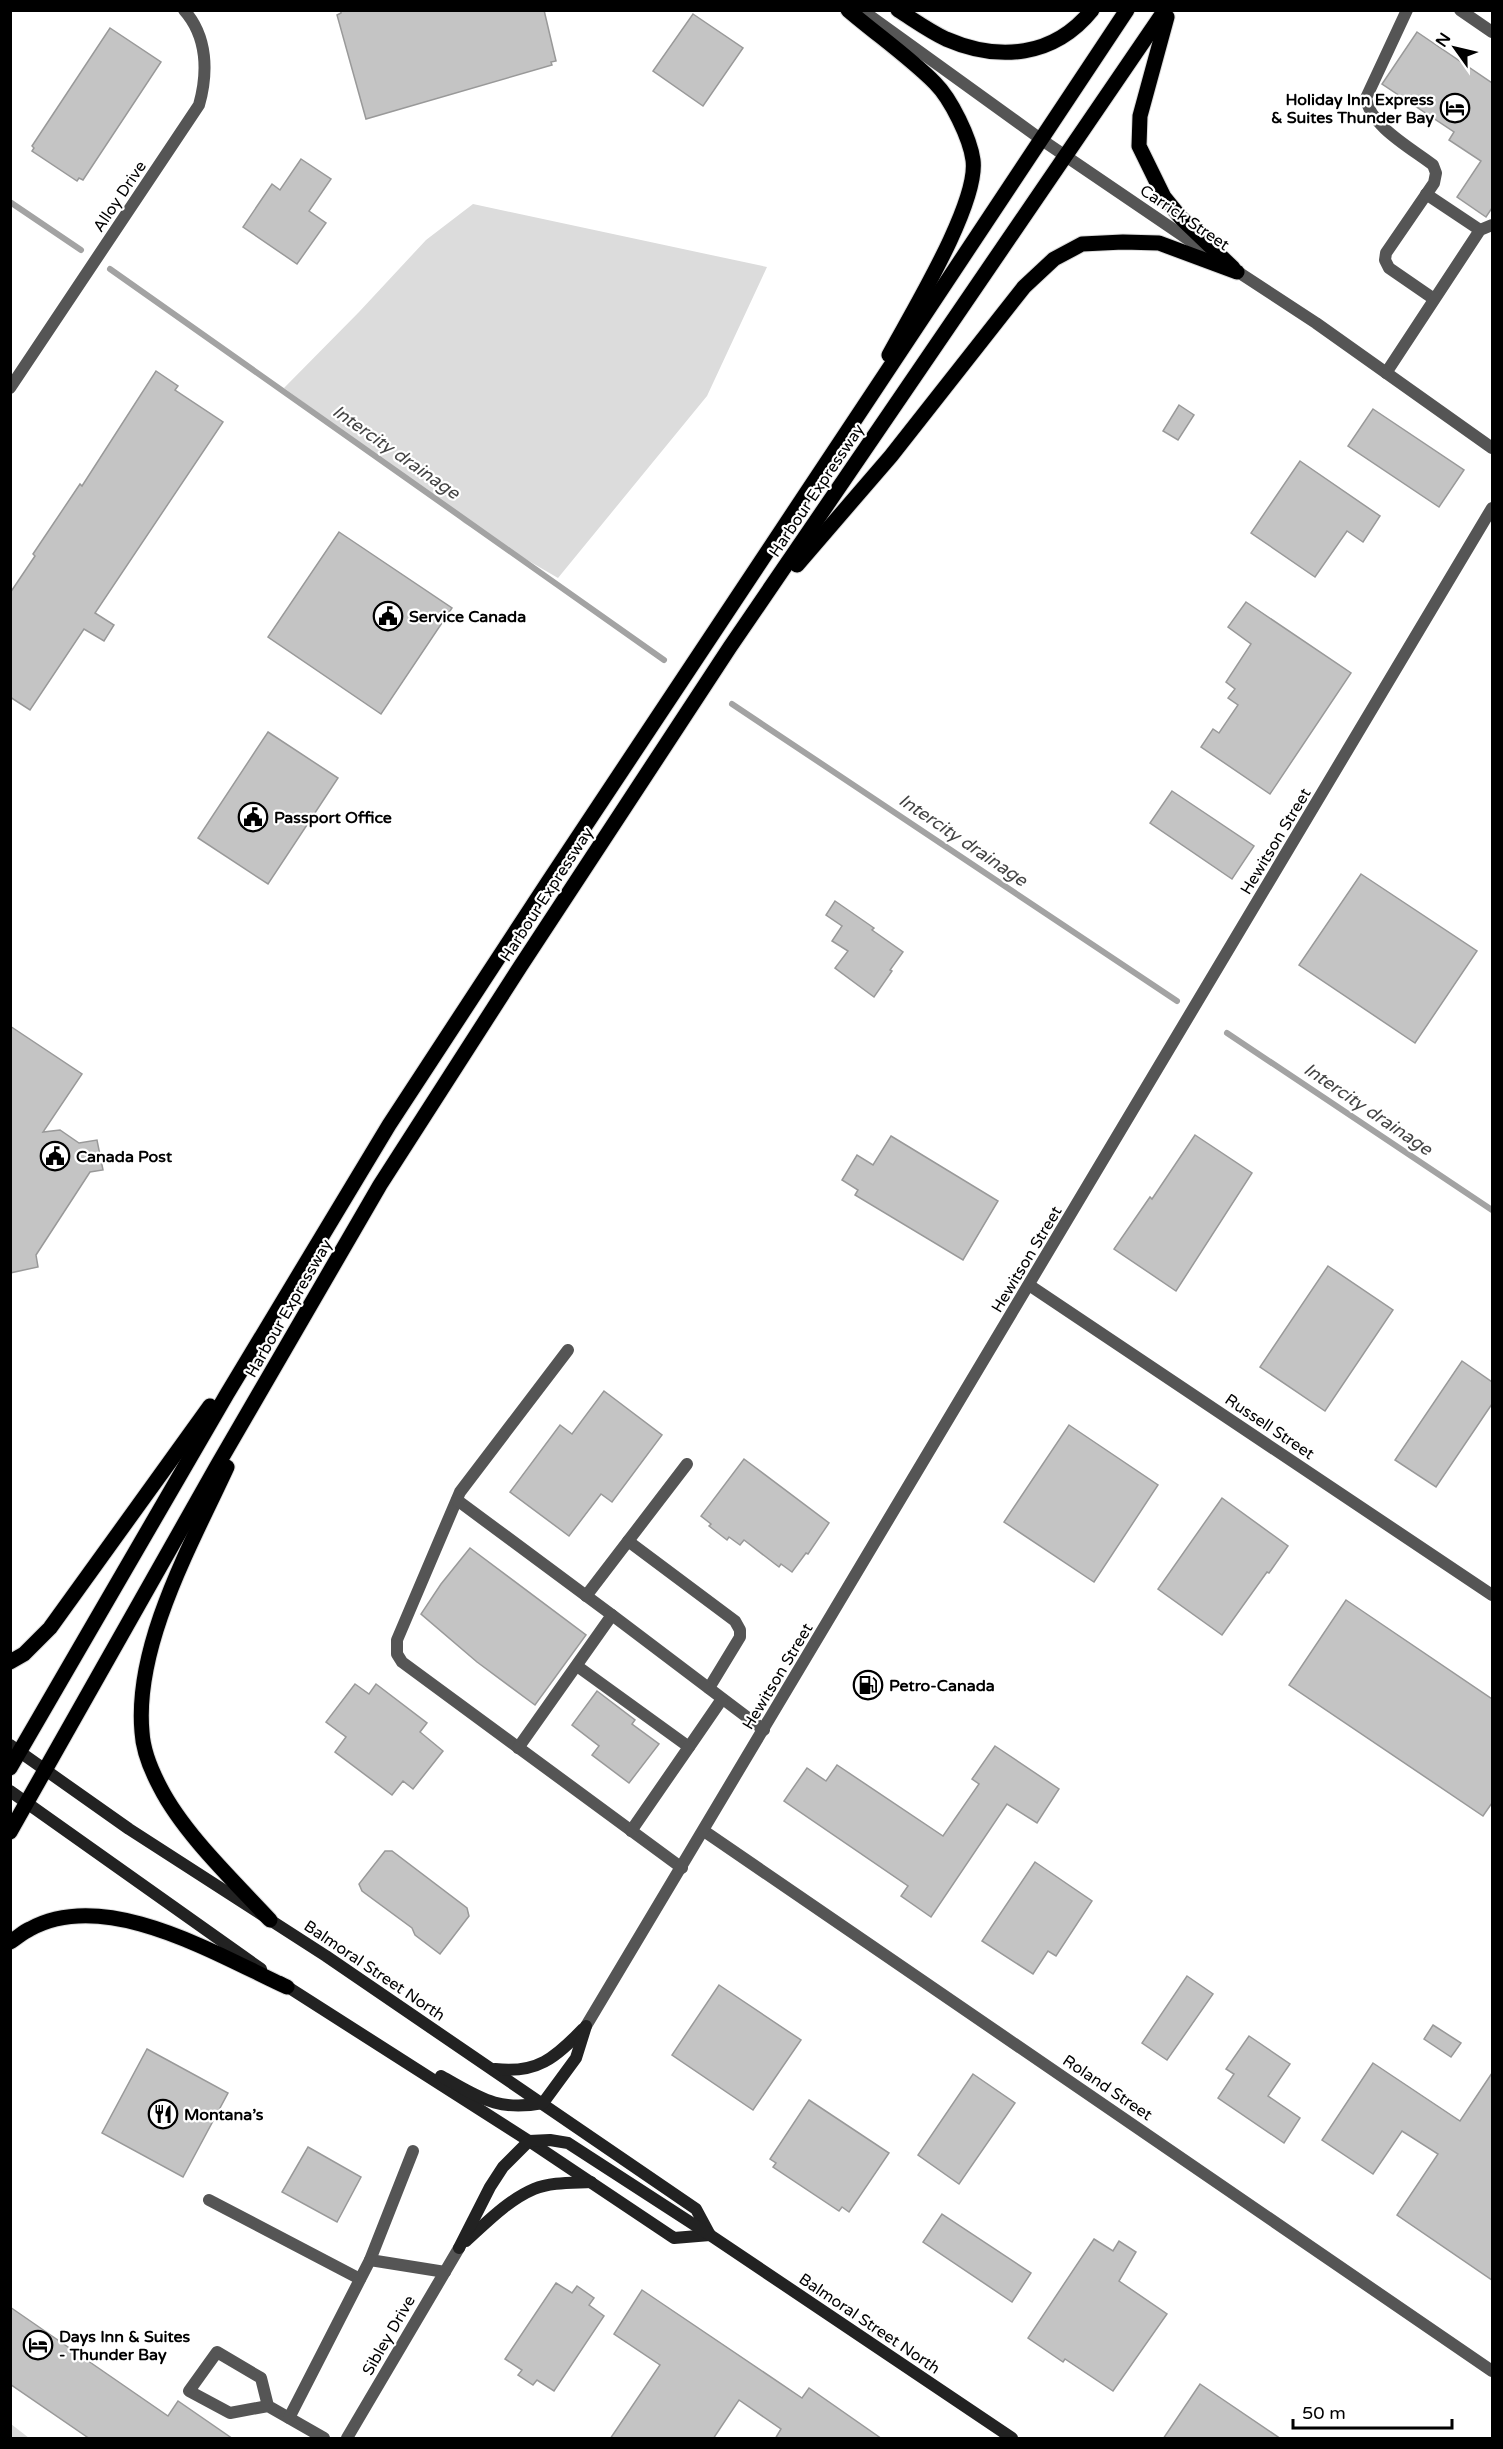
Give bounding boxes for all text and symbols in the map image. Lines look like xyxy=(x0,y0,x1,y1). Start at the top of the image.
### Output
north arrow xyxy=(1425,18,1485,78)
text: N xyxy=(1432,29,1455,51)
place label: Holiday Inn Express & Suites Thunder Bay xyxy=(1271,90,1434,128)
hotel icon: Holiday Inn Express & Suites Thunder Bay xyxy=(1439,92,1471,124)
street label: Alloy Drive xyxy=(89,157,151,236)
street label: Carrick Street xyxy=(1136,181,1233,255)
water label: Intercity drainage xyxy=(328,400,464,504)
street label: Harbour Expressway xyxy=(765,420,869,561)
public building icon: Service Canada xyxy=(372,600,404,632)
place label: Service Canada xyxy=(409,607,526,627)
street label: Hewitson Street xyxy=(1236,785,1315,898)
water label: Intercity drainage xyxy=(895,789,1032,891)
public building icon: Passport Office xyxy=(237,801,269,833)
place label: Passport Office xyxy=(274,808,392,828)
street label: Harbour Expressway xyxy=(496,823,598,966)
water label: Intercity drainage xyxy=(1300,1058,1437,1160)
public building icon: Canada Post xyxy=(39,1140,71,1172)
place label: Canada Post xyxy=(76,1147,173,1167)
street label: Hewitson Street xyxy=(987,1203,1066,1316)
street label: Harbour Expressway xyxy=(241,1235,337,1381)
street label: Russell Street xyxy=(1221,1390,1318,1464)
street label: Hewitson Street xyxy=(738,1620,817,1733)
fuel station icon: Petro-Canada xyxy=(852,1669,884,1701)
place label: Petro-Canada xyxy=(889,1676,995,1696)
street label: Balmoral Street North xyxy=(300,1916,449,2026)
street label: Roland Street xyxy=(1059,2051,1156,2125)
restaurant icon: Montana’s xyxy=(147,2098,179,2130)
place label: Montana’s xyxy=(184,2105,264,2125)
street label: Balmoral Street North xyxy=(795,2269,944,2379)
street label: Sibley Drive xyxy=(358,2292,420,2379)
place label: Days Inn & Suites - Thunder Bay xyxy=(59,2327,191,2365)
hotel icon: Days Inn & Suites - Thunder Bay xyxy=(22,2329,54,2361)
scale bar xyxy=(1293,2392,1452,2430)
text: 50 m xyxy=(1302,2402,1346,2424)

